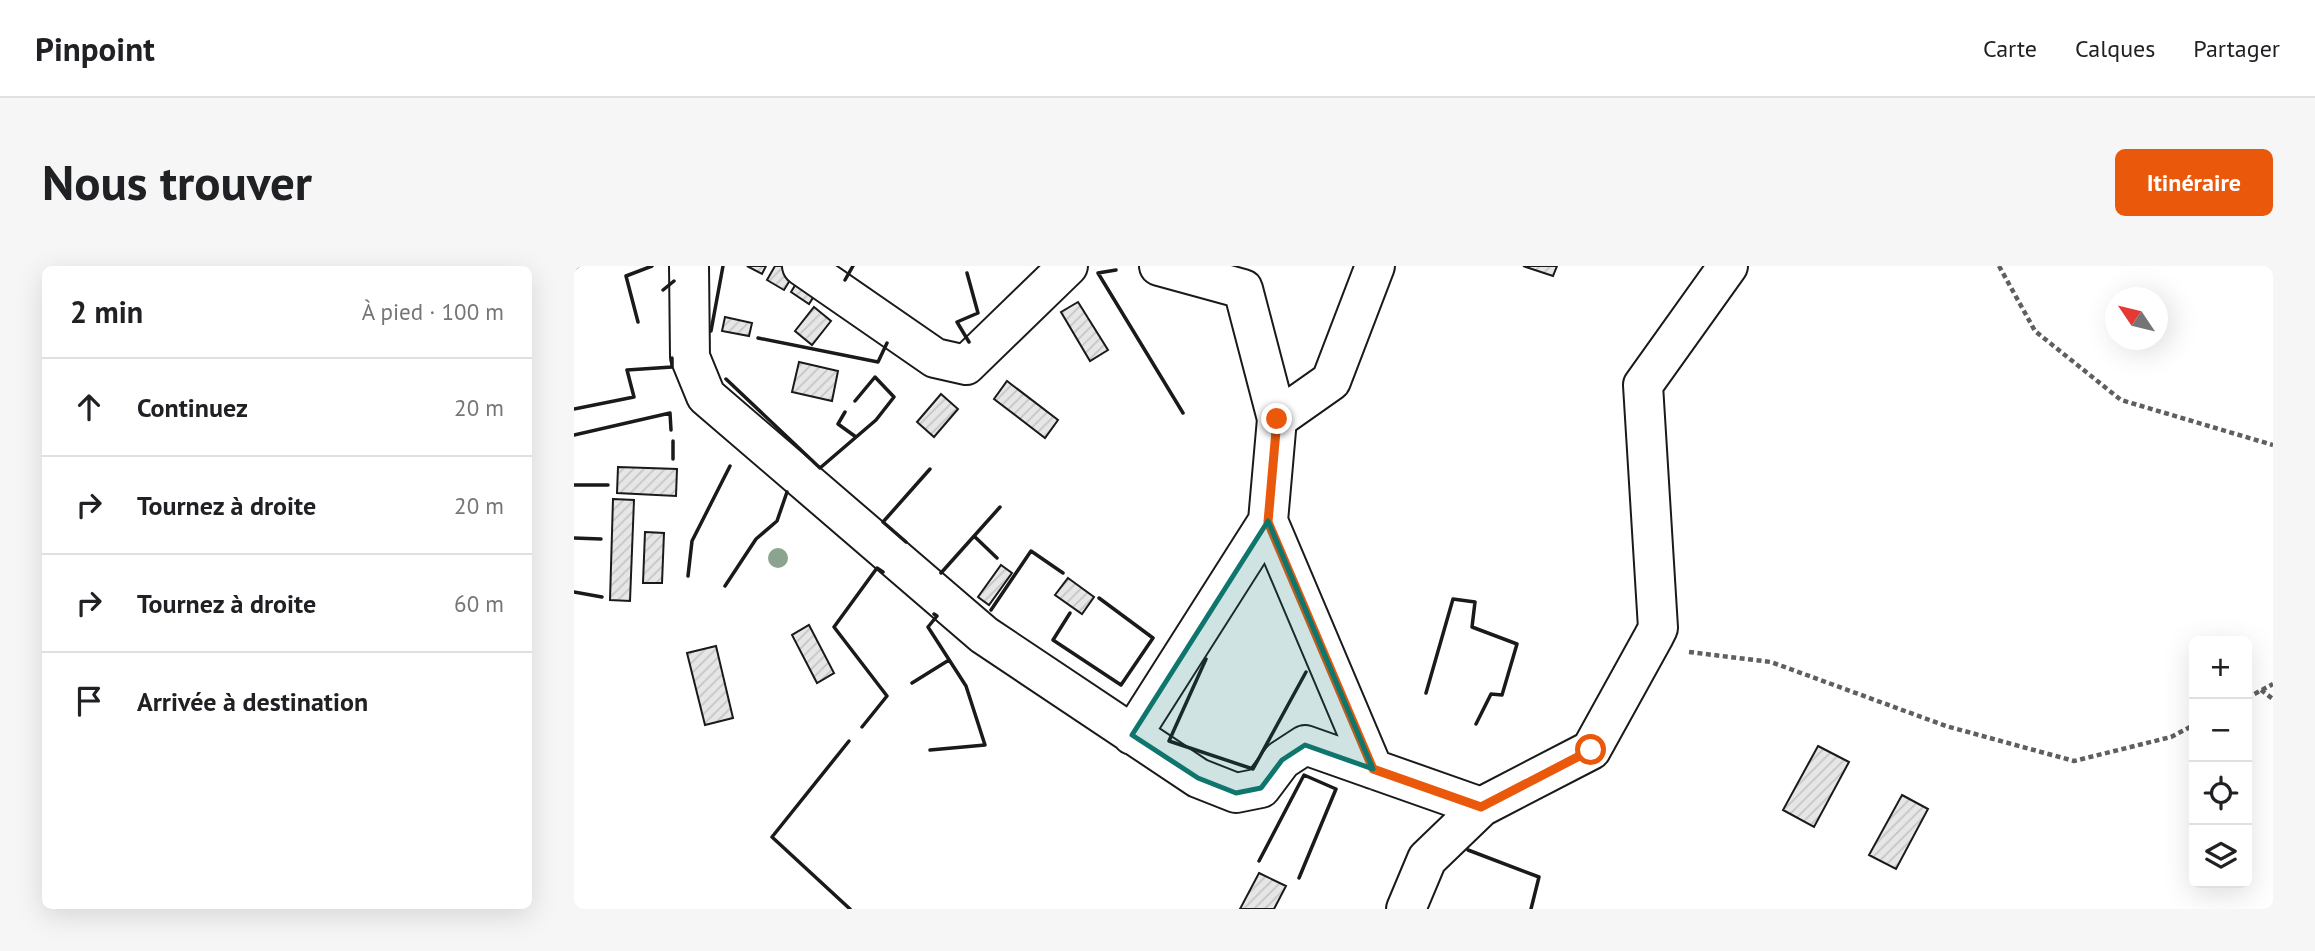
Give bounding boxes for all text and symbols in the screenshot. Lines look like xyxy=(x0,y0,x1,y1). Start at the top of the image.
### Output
text: Pinpoint xyxy=(35,27,155,70)
text: Carte xyxy=(1983,33,2037,64)
text: Calques xyxy=(2075,33,2155,64)
text: Partager xyxy=(2193,33,2280,64)
button: Itinéraire xyxy=(2115,149,2273,216)
text: Nous trouver xyxy=(42,150,312,214)
north arrow xyxy=(2105,287,2168,350)
text: 2 min xyxy=(70,292,143,331)
text: À pied · 100 m xyxy=(362,297,504,326)
icon: ahead xyxy=(70,388,108,426)
text: Continuez xyxy=(137,391,248,424)
text: 20 m xyxy=(454,393,504,422)
route end xyxy=(1261,403,1292,434)
icon: right xyxy=(70,486,108,524)
text: Tournez à droite xyxy=(137,489,316,522)
text: 20 m xyxy=(454,491,504,520)
icon: right xyxy=(70,584,108,622)
text: Tournez à droite xyxy=(137,587,316,620)
text: 60 m xyxy=(454,589,504,618)
map controls xyxy=(2189,636,2252,888)
button: + xyxy=(2189,636,2252,699)
icon: arrive xyxy=(70,682,108,720)
text: Arrivée à destination xyxy=(137,685,368,718)
button: − xyxy=(2189,699,2252,762)
route start xyxy=(1575,734,1606,765)
button: locate xyxy=(2189,762,2252,825)
button: layers xyxy=(2189,825,2252,888)

